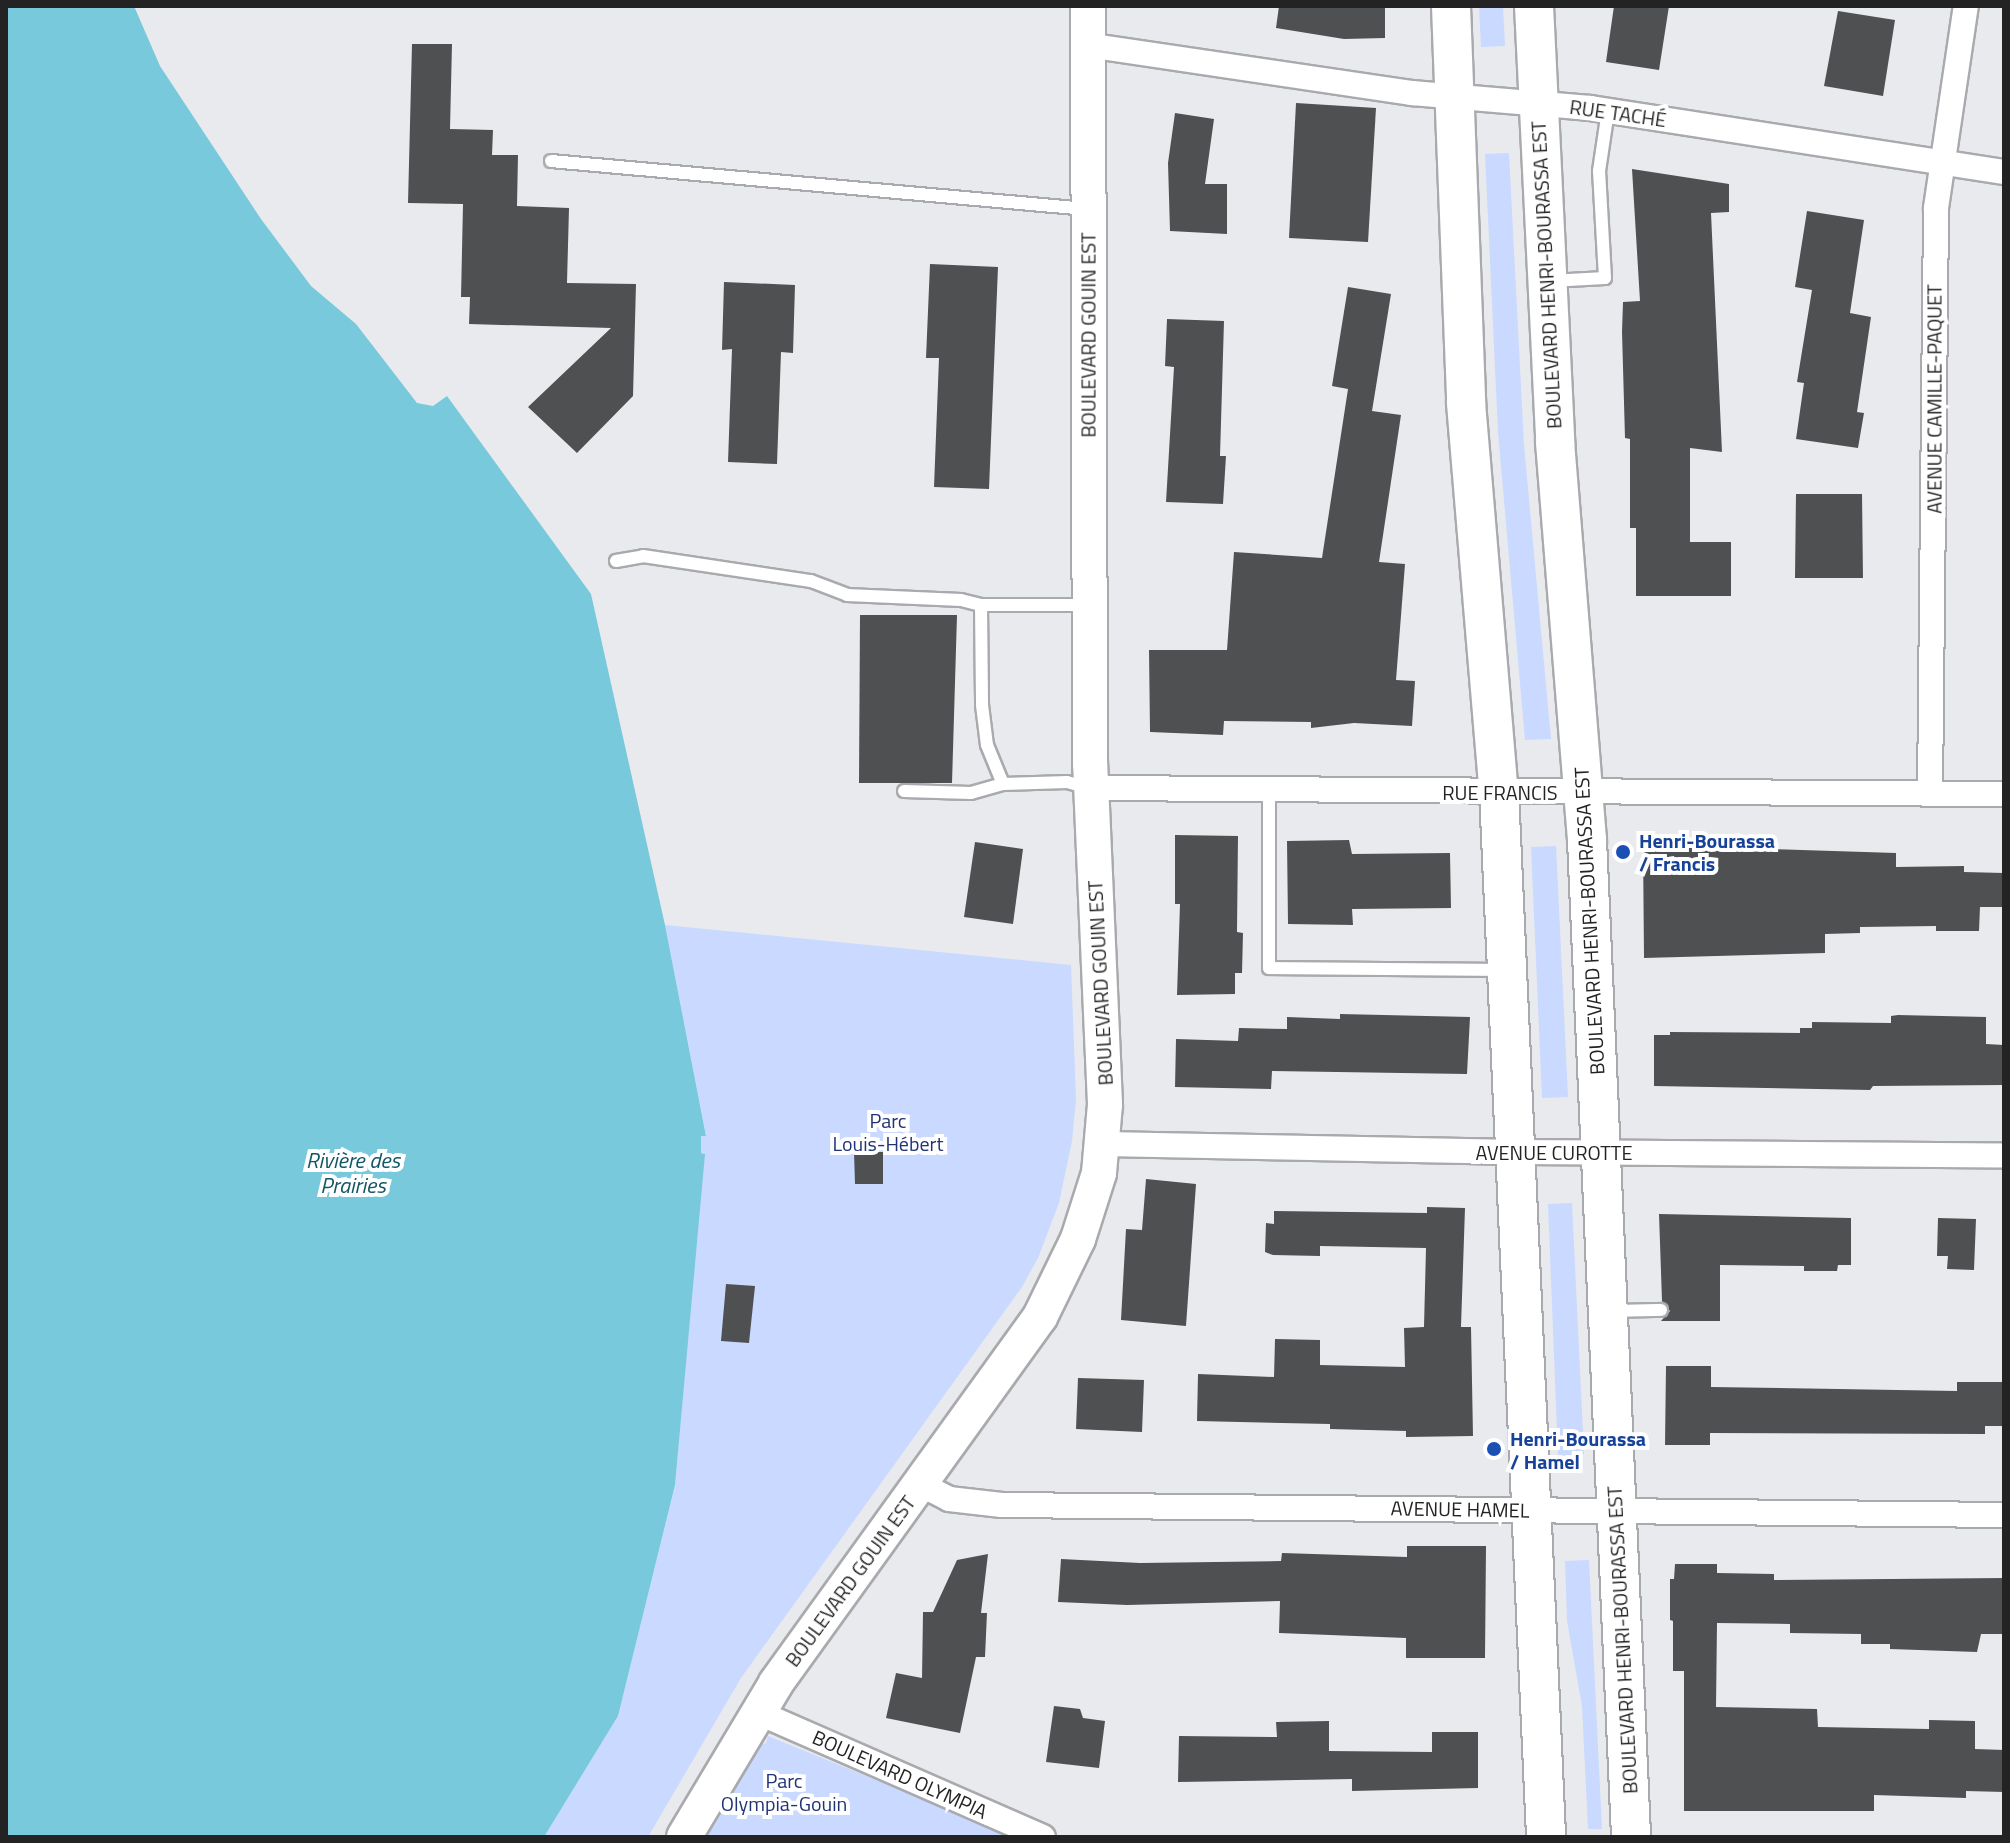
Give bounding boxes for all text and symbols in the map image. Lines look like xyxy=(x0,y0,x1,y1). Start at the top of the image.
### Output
street label: RUE TACHÉ xyxy=(1568,94,1668,132)
street label: BOULEVARD HENRI-BOURASSA EST xyxy=(1526,120,1566,430)
street label: BOULEVARD GOUIN EST xyxy=(1076,232,1100,438)
street label: AVENUE CAMILLE-PAQUET xyxy=(1922,284,1946,514)
street label: BOULEVARD HENRI-BOURASSA EST xyxy=(1569,766,1609,1076)
street label: RUE FRANCIS xyxy=(1442,780,1558,804)
place label: Henri-Bourassa / Francis xyxy=(1639,828,1775,875)
marker: Henri-Bourassa / Francis xyxy=(1614,843,1632,861)
street label: BOULEVARD GOUIN EST xyxy=(1083,880,1117,1086)
park label: Parc Louis-Hébert xyxy=(833,1108,943,1155)
street label: AVENUE CUROTTE xyxy=(1476,1140,1632,1164)
water label: Rivière des Prairies xyxy=(306,1147,400,1198)
place label: Henri-Bourassa / Hamel xyxy=(1510,1426,1646,1473)
marker: Henri-Bourassa / Hamel xyxy=(1485,1440,1503,1458)
street label: BOULEVARD HENRI-BOURASSA EST xyxy=(1602,1485,1642,1795)
street label: BOULEVARD GOUIN EST xyxy=(780,1491,920,1671)
street label: AVENUE HAMEL xyxy=(1390,1496,1530,1522)
street label: BOULEVARD OLYMPIA xyxy=(809,1725,991,1823)
park label: Parc Olympia-Gouin xyxy=(721,1769,847,1816)

